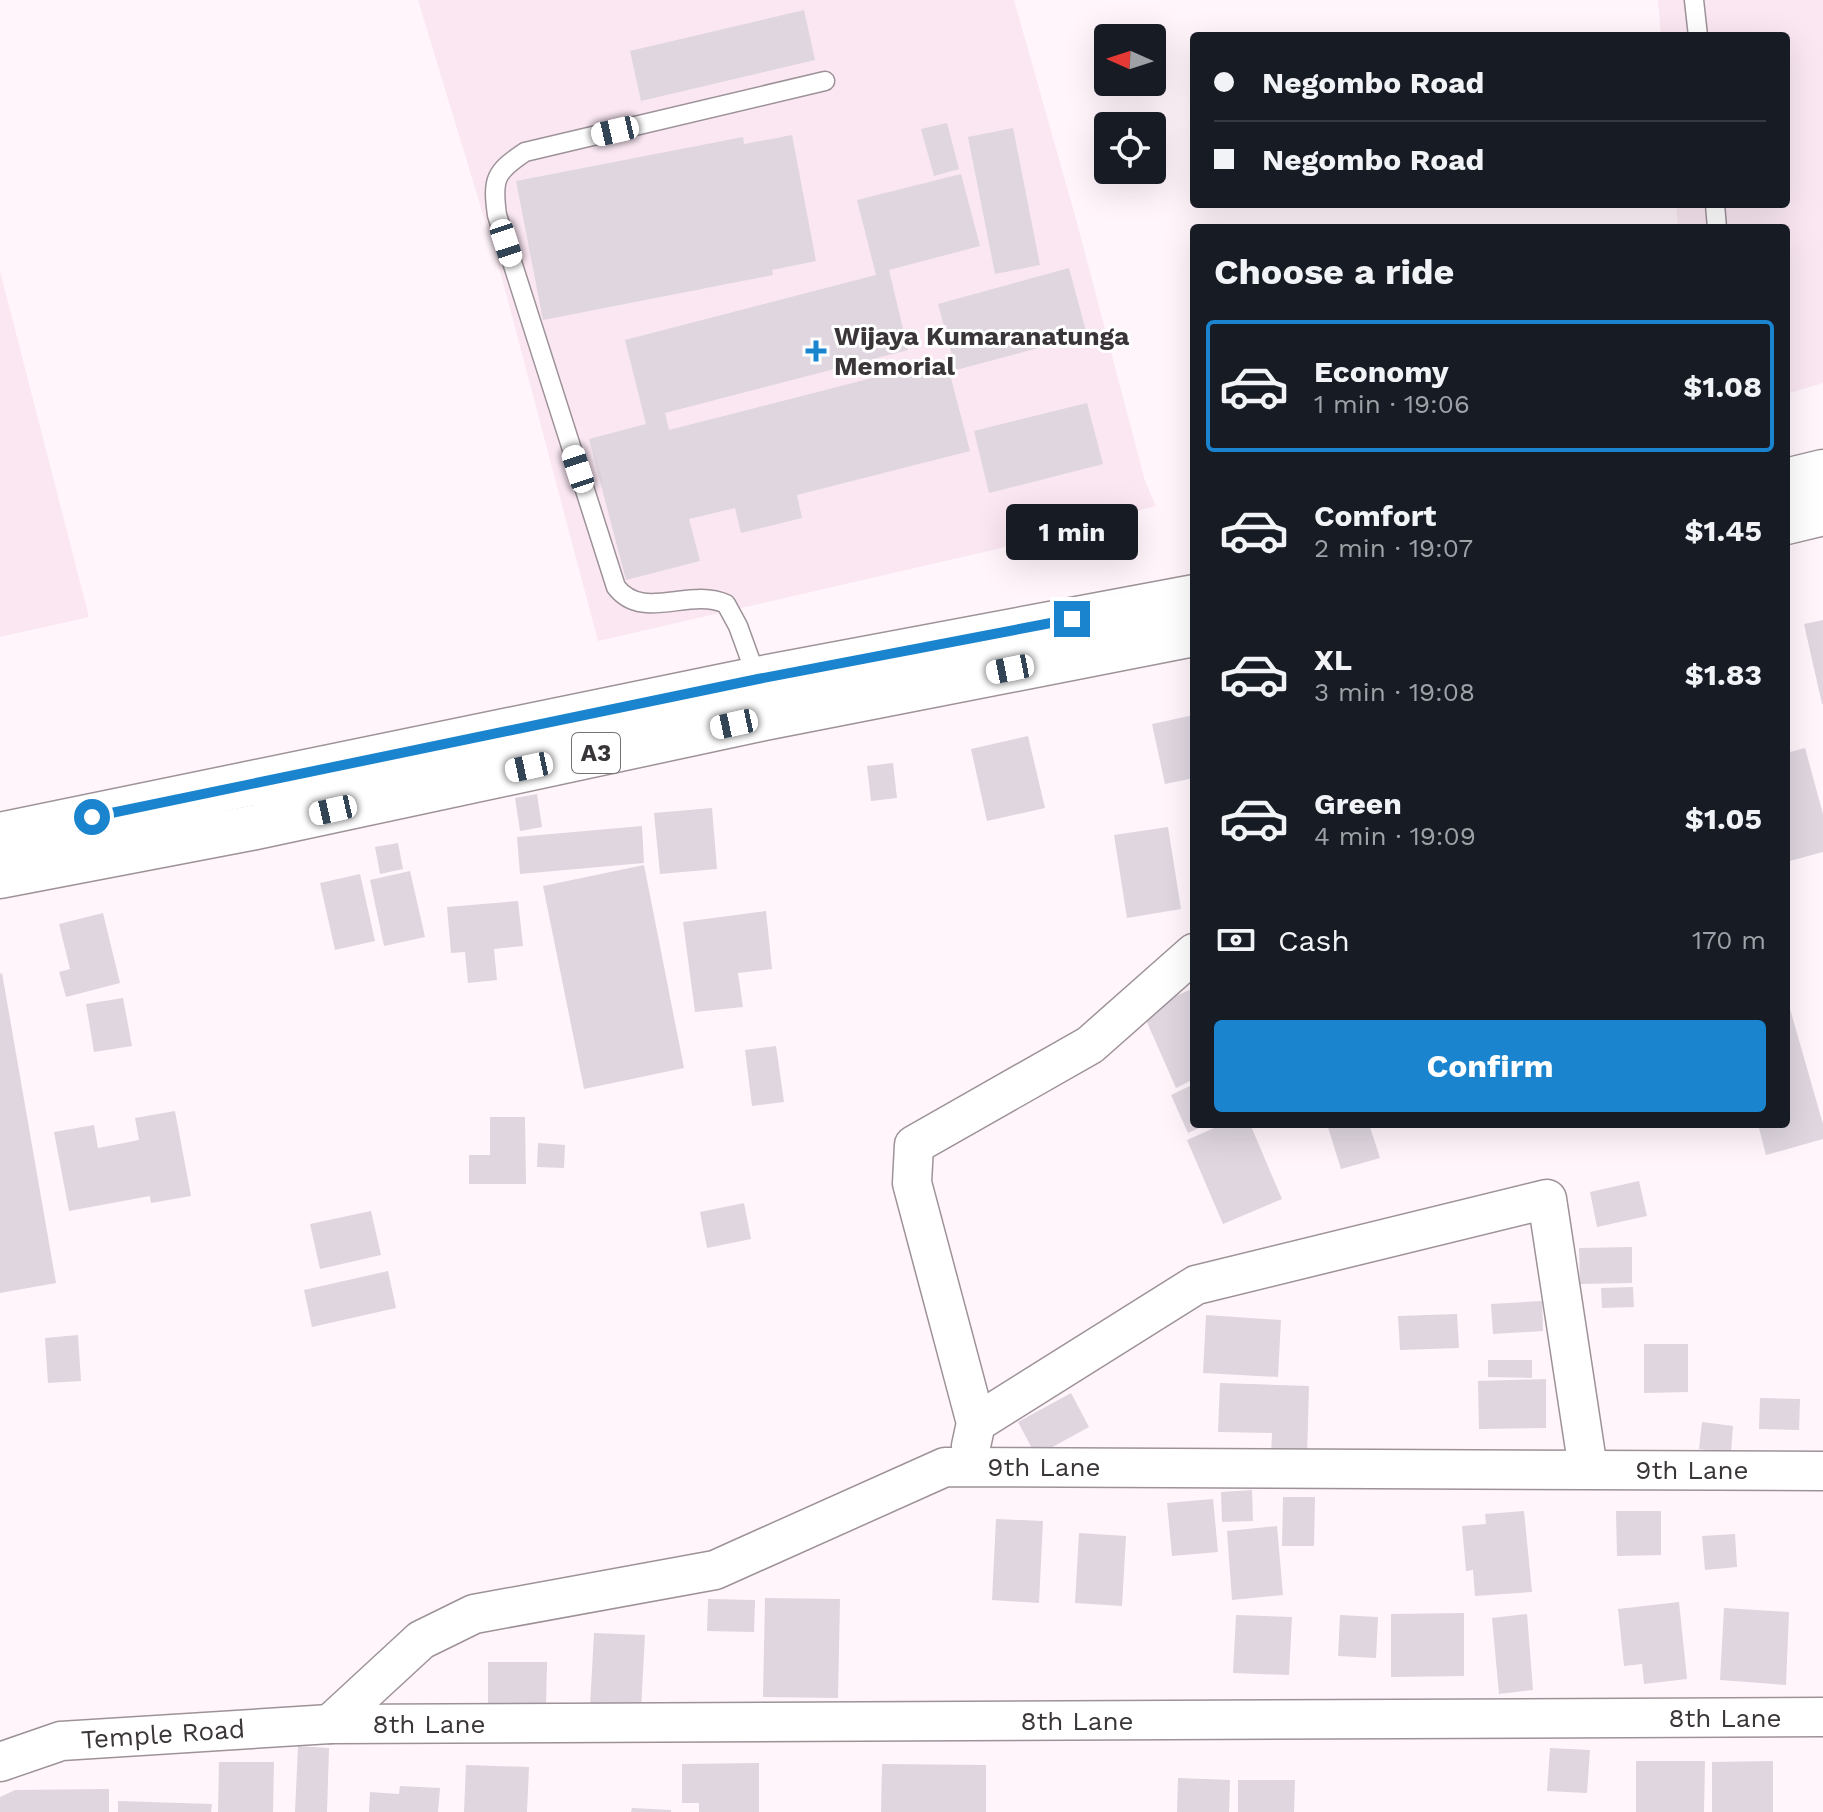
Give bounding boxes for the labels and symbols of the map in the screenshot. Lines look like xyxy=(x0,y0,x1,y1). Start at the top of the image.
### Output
north arrow xyxy=(1094,24,1166,96)
car xyxy=(589,114,641,148)
car xyxy=(487,216,525,270)
place label: Wijaya Kumaranatunga Memorial xyxy=(834,321,1129,381)
marker: Wijaya Kumaranatunga Memorial xyxy=(805,340,827,362)
car xyxy=(559,442,597,496)
callout: 1 min xyxy=(1006,503,1138,559)
route end xyxy=(1054,601,1090,637)
car xyxy=(984,653,1036,685)
car xyxy=(708,707,760,741)
road number: A3 xyxy=(572,733,620,773)
car xyxy=(503,750,555,784)
car xyxy=(307,793,359,827)
route start xyxy=(74,799,110,835)
street label: 9th Lane xyxy=(987,1452,1101,1482)
street label: 9th Lane xyxy=(1635,1455,1749,1485)
street label: 8th Lane xyxy=(1668,1703,1782,1733)
street label: 8th Lane xyxy=(1020,1706,1134,1736)
street label: 8th Lane xyxy=(372,1709,486,1739)
street label: Temple Road xyxy=(80,1713,246,1755)

